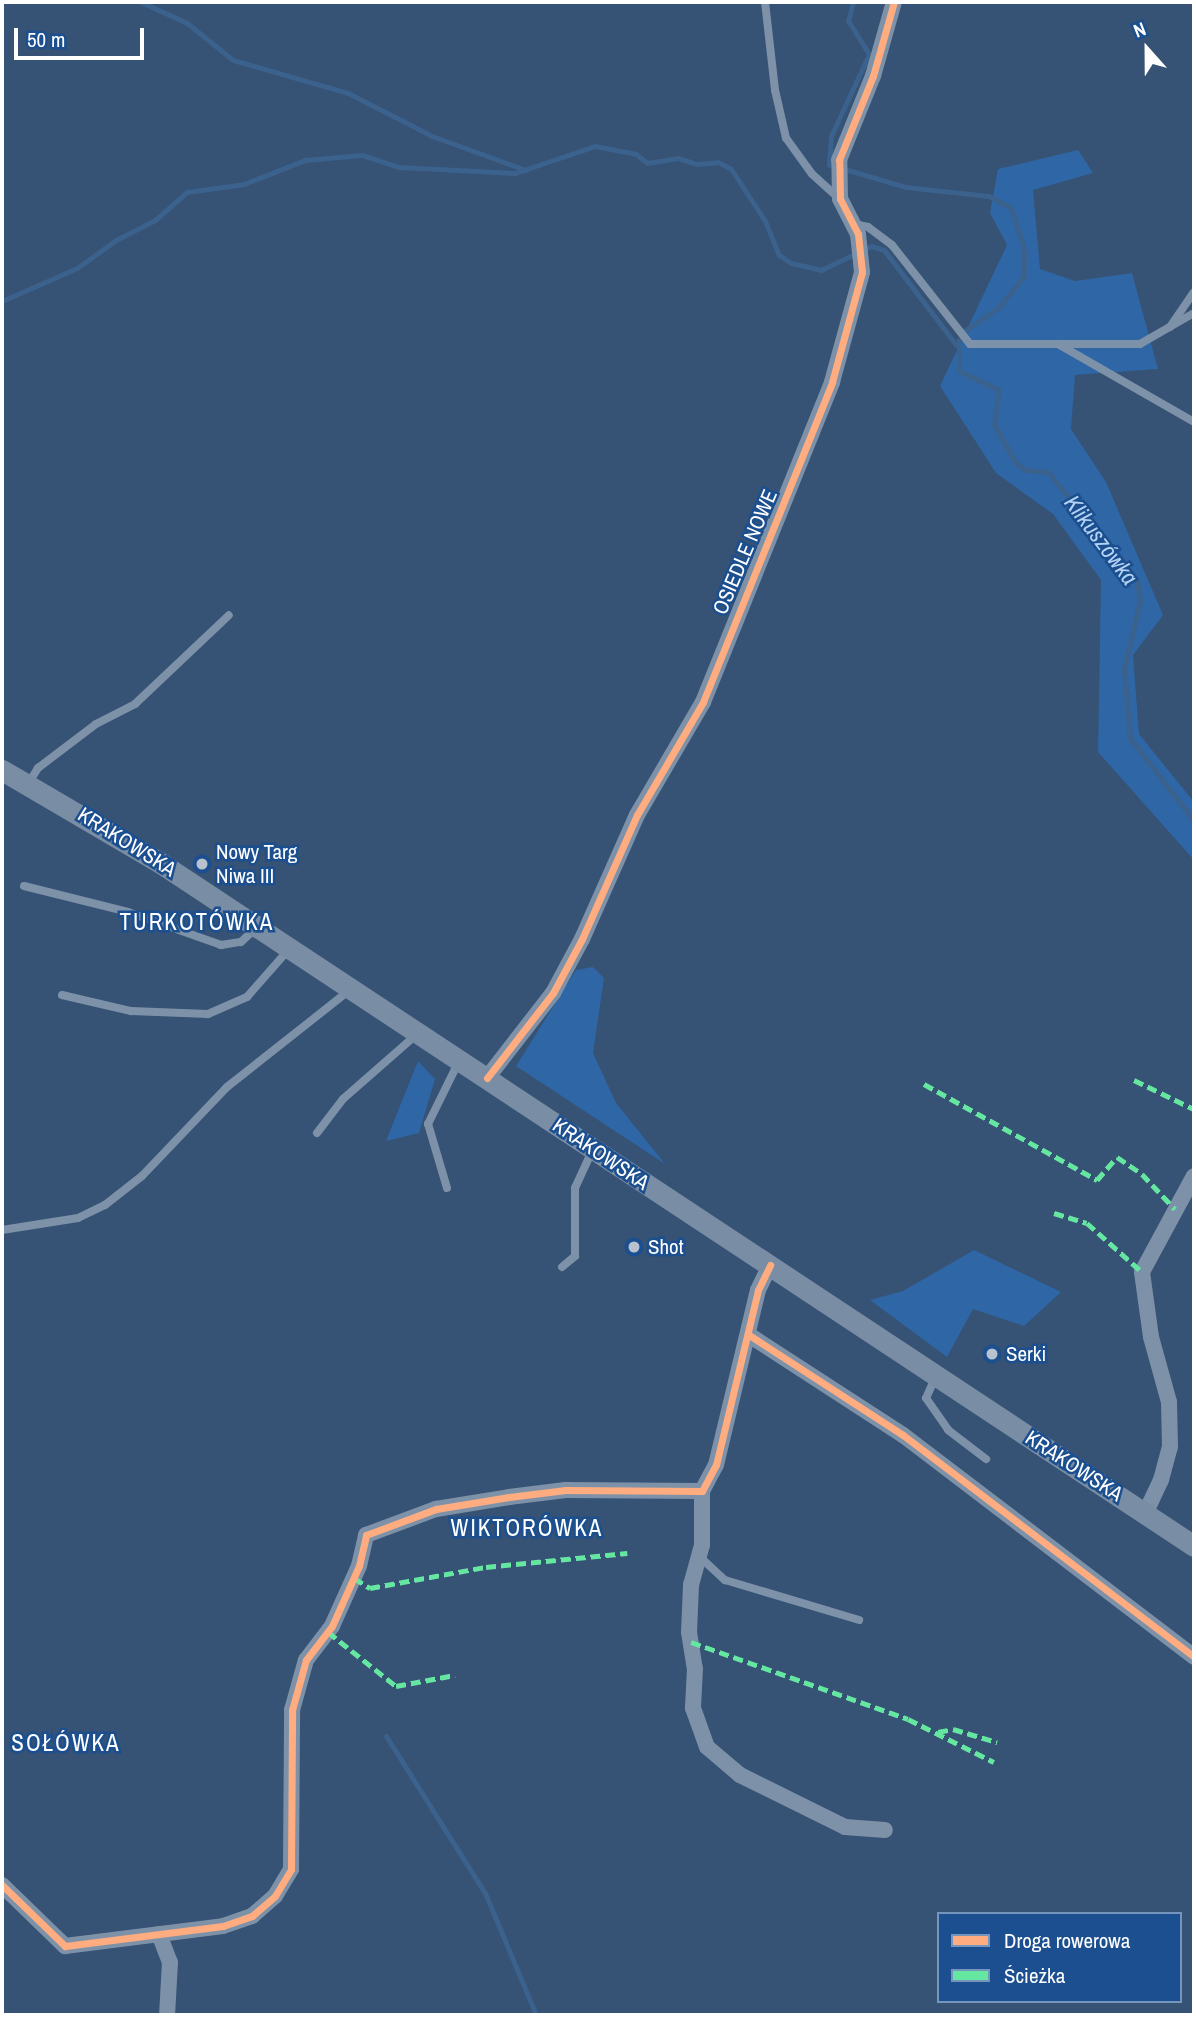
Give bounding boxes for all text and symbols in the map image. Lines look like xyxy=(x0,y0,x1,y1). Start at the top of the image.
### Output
scale bar xyxy=(18,14,147,58)
north arrow xyxy=(1112,14,1182,84)
text: N xyxy=(1130,15,1149,44)
text: 50 m xyxy=(27,25,65,54)
street label: OSIEDLE NOWE xyxy=(707,486,783,618)
water label: Klikuszówka xyxy=(1058,490,1144,590)
street label: KRAKOWSKA xyxy=(73,802,181,882)
place label: Nowy Targ Niwa III xyxy=(216,839,298,889)
marker: Nowy Targ Niwa III xyxy=(194,856,210,872)
district label: TURKOTÓWKA xyxy=(121,908,273,936)
street label: KRAKOWSKA xyxy=(548,1113,654,1195)
place label: Shot xyxy=(648,1234,683,1260)
marker: Shot xyxy=(626,1239,642,1255)
place label: Serki xyxy=(1006,1341,1046,1367)
marker: Serki xyxy=(984,1346,1000,1362)
street label: KRAKOWSKA xyxy=(1021,1425,1127,1507)
district label: WIKTORÓWKA xyxy=(452,1514,602,1542)
district label: SOŁÓWKA xyxy=(12,1729,120,1757)
legend xyxy=(937,1912,1182,2003)
text: Droga rowerowa xyxy=(1004,1926,1130,1955)
text: Ścieżka xyxy=(1004,1961,1065,1990)

